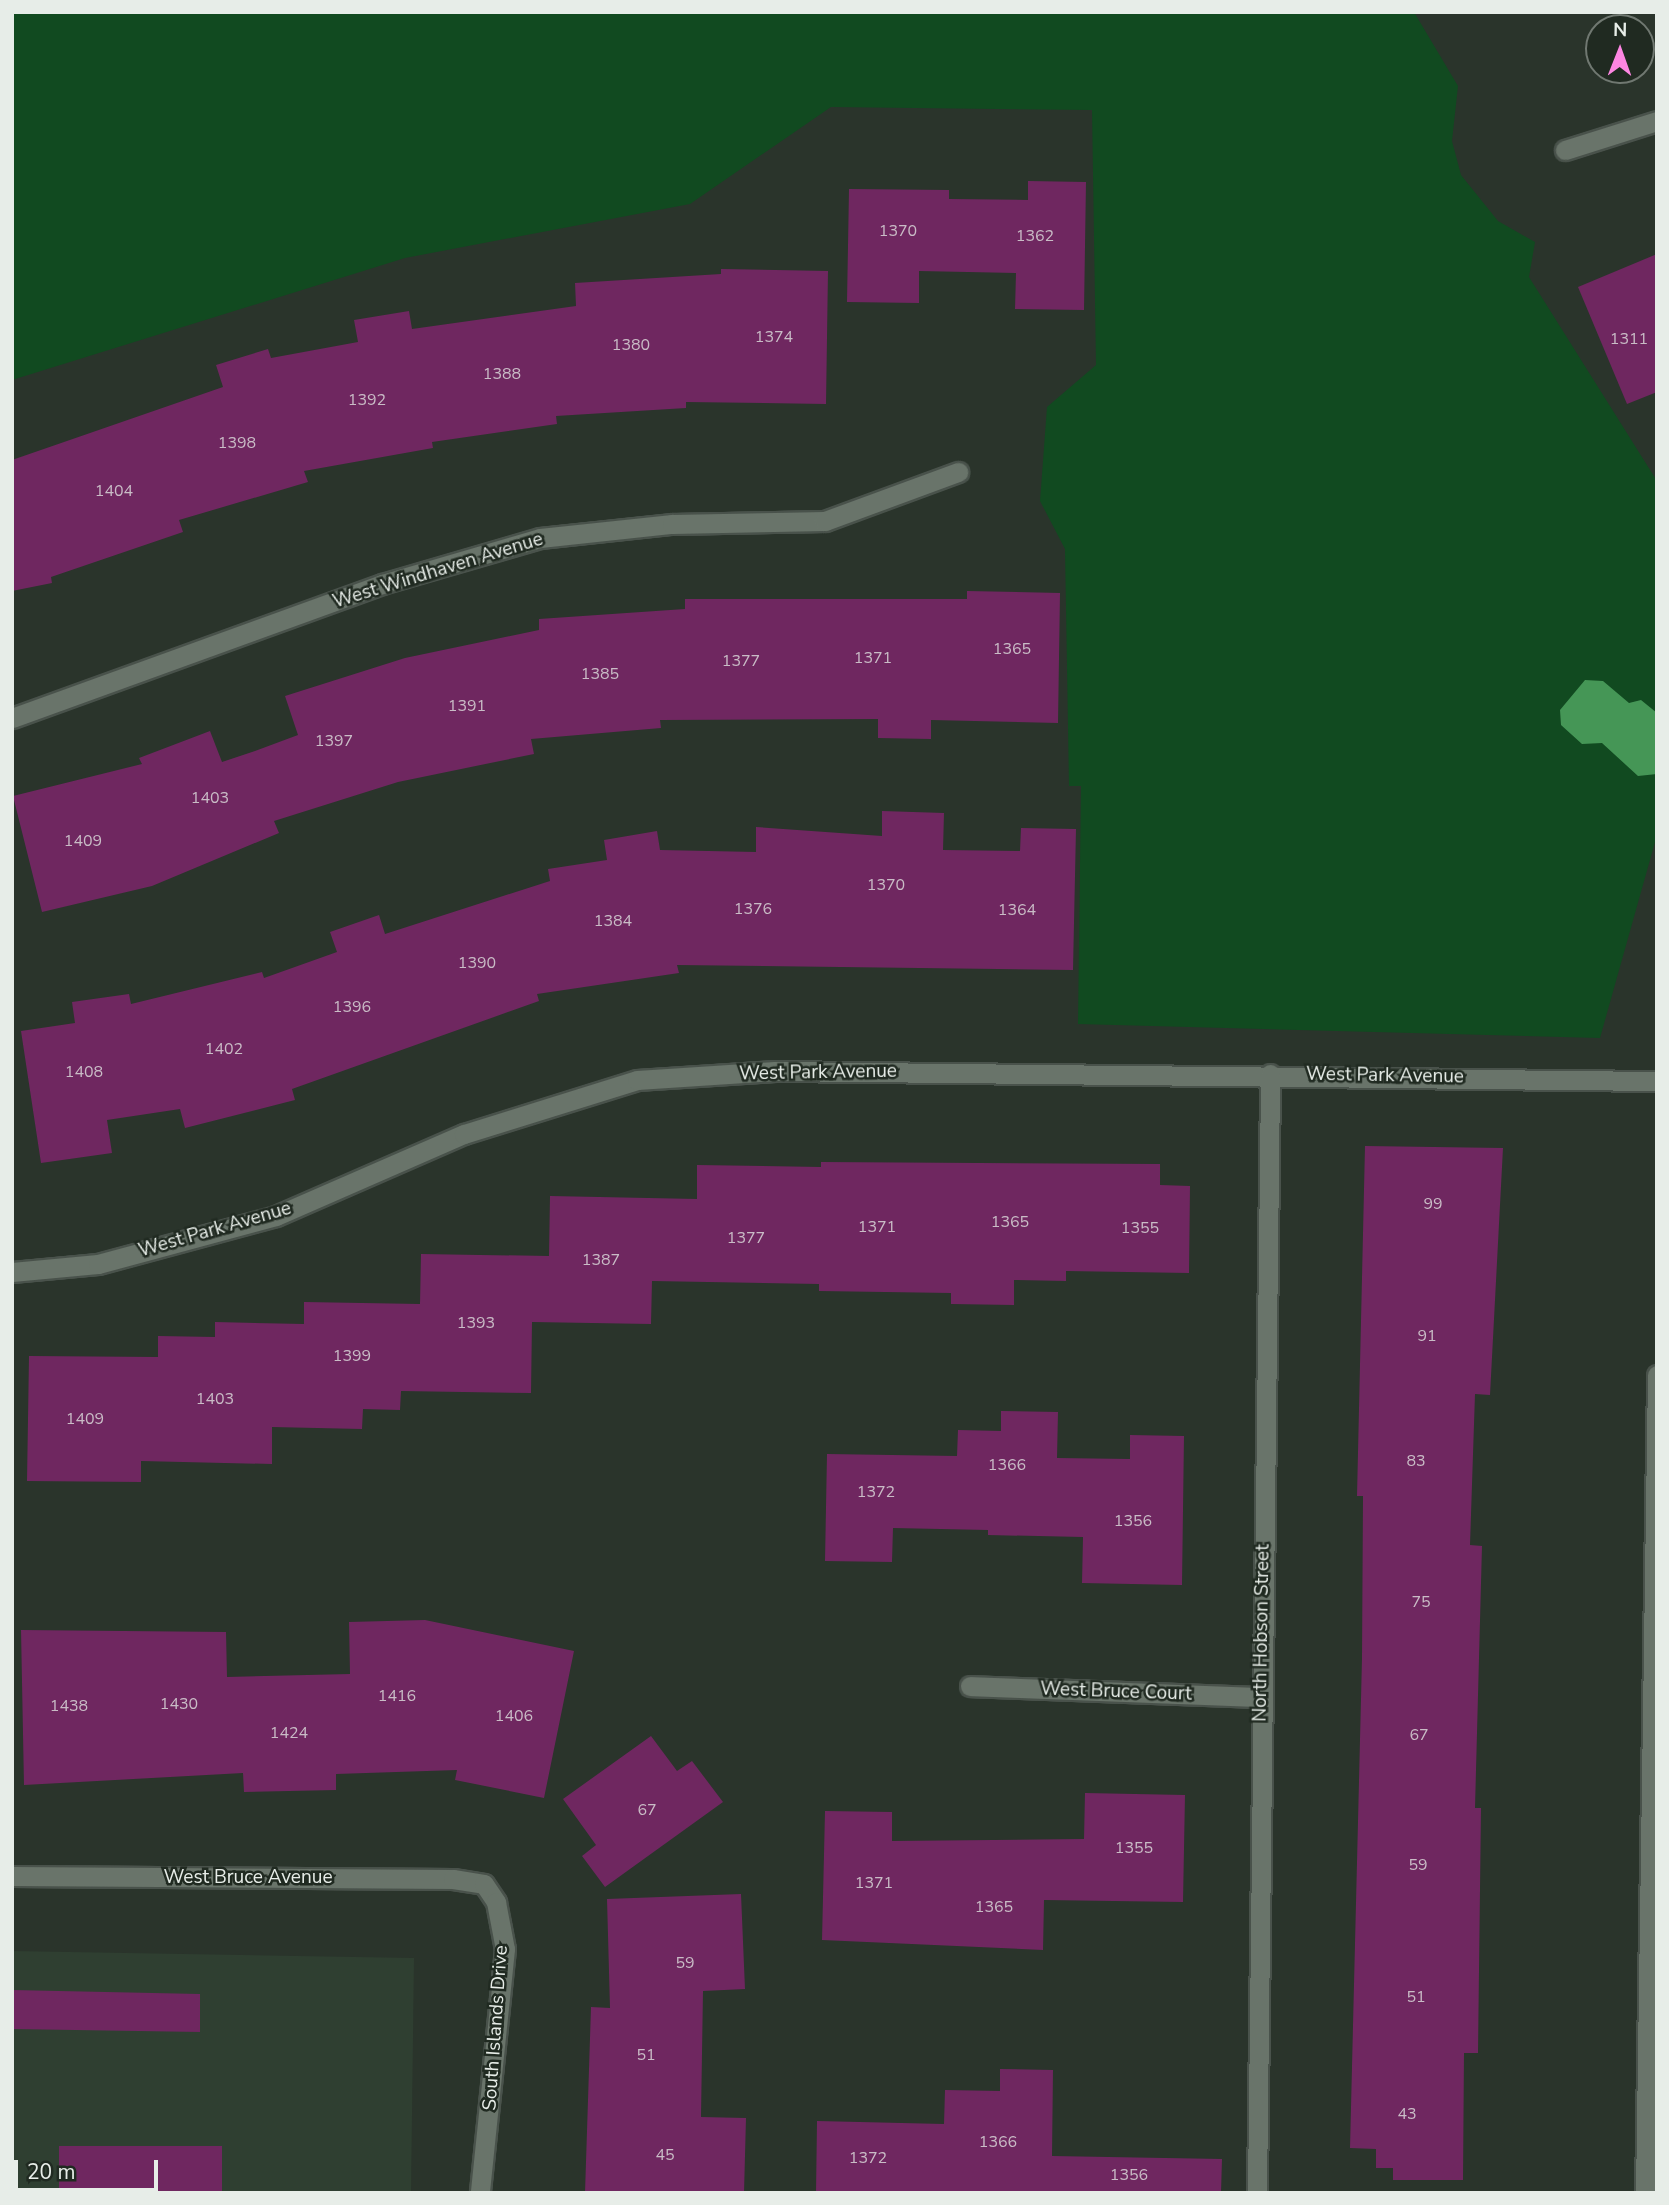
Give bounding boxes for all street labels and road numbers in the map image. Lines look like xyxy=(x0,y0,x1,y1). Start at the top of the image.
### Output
street label: West Windhaven Avenue xyxy=(330,528,546,614)
street label: West Park Avenue xyxy=(739,1060,897,1086)
street label: West Park Avenue xyxy=(1306,1063,1464,1089)
street label: West Park Avenue xyxy=(136,1197,294,1263)
street label: North Hobson Street xyxy=(1249,1544,1275,1722)
street label: West Bruce Court xyxy=(1040,1678,1192,1706)
street label: West Bruce Avenue xyxy=(163,1867,333,1889)
street label: South Islands Drive xyxy=(479,1944,513,2112)

